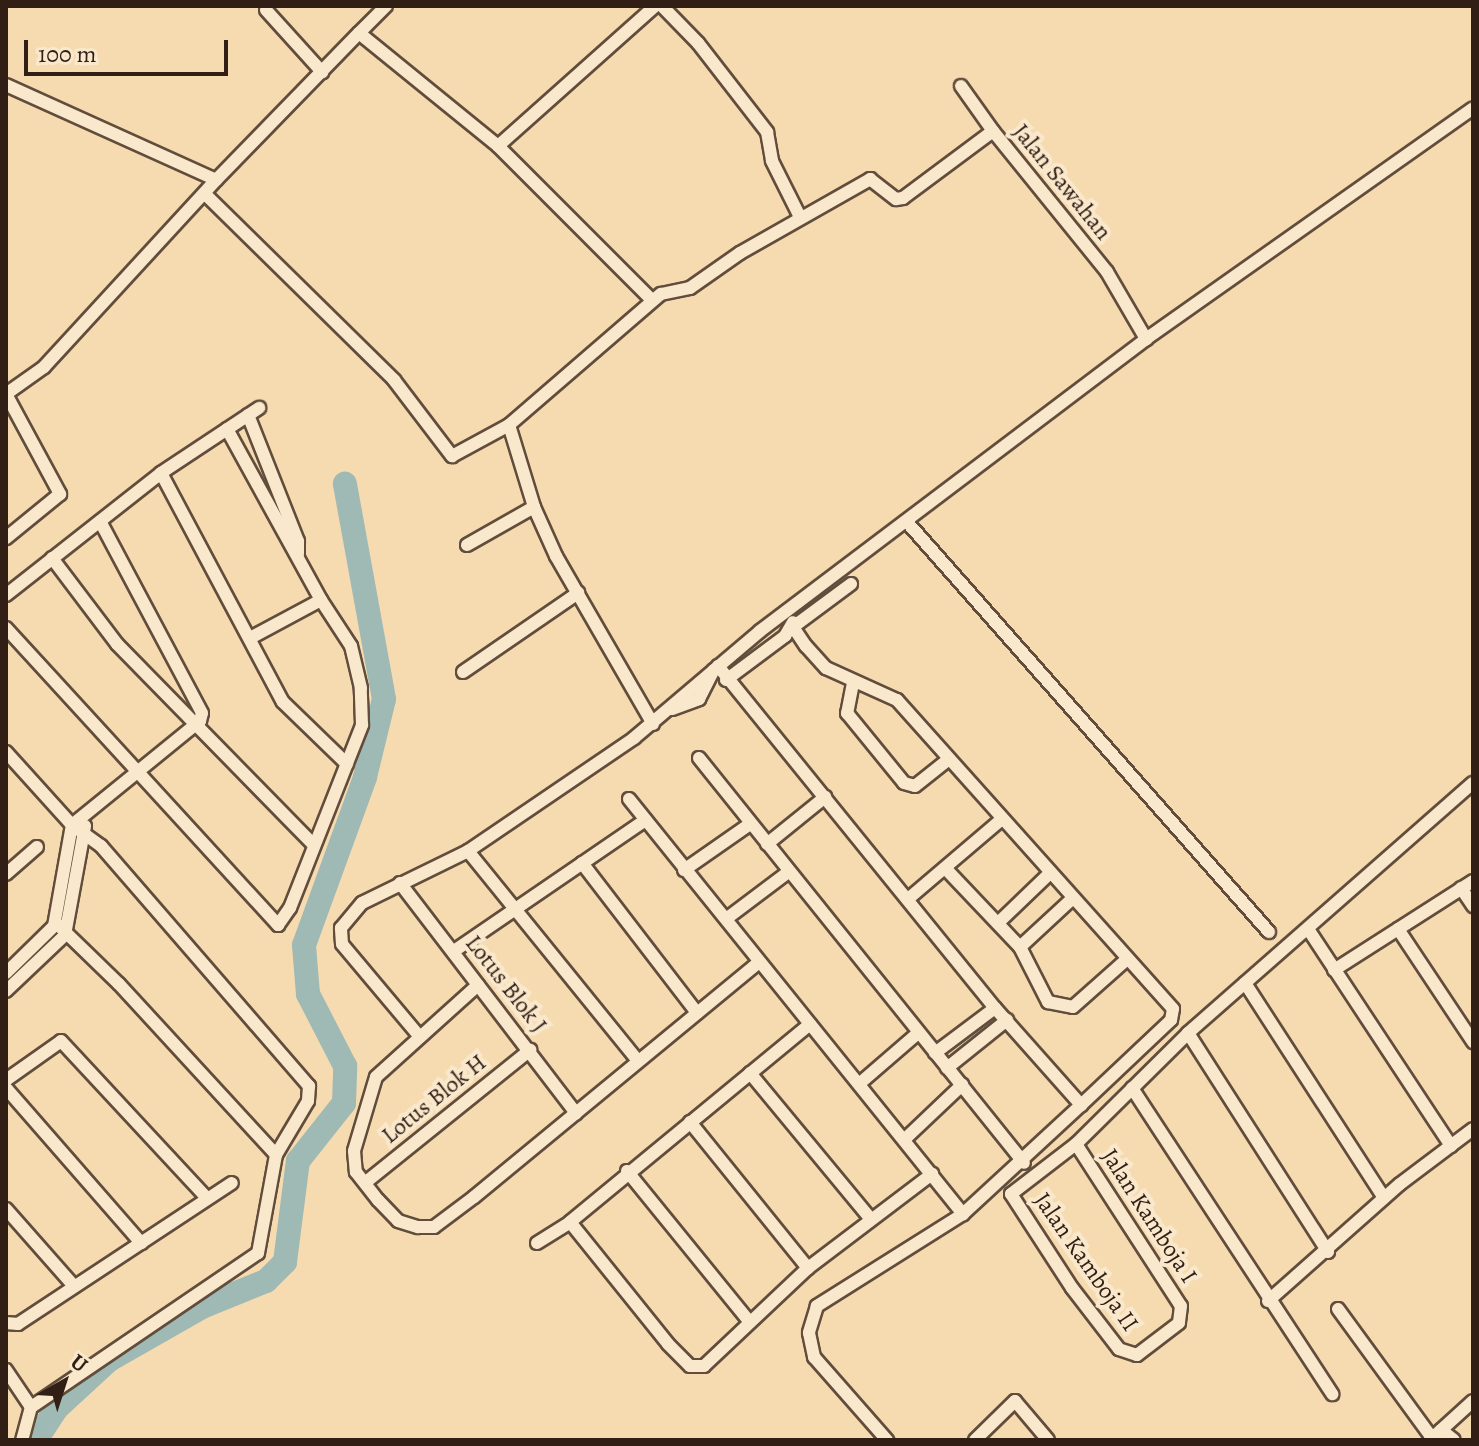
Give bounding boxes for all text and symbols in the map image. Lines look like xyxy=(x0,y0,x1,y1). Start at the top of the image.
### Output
scale bar xyxy=(28,24,232,74)
text: 100 m xyxy=(38,38,97,70)
street label: Jalan Sawahan xyxy=(1006,118,1118,246)
street label: Lotus Blok J xyxy=(459,929,553,1039)
street label: Lotus Blok H xyxy=(376,1048,492,1150)
street label: Jalan Kamboja I xyxy=(1095,1144,1203,1288)
street label: Jalan Kamboja II xyxy=(1028,1187,1144,1337)
north arrow xyxy=(24,1342,104,1422)
text: U xyxy=(64,1347,94,1380)

